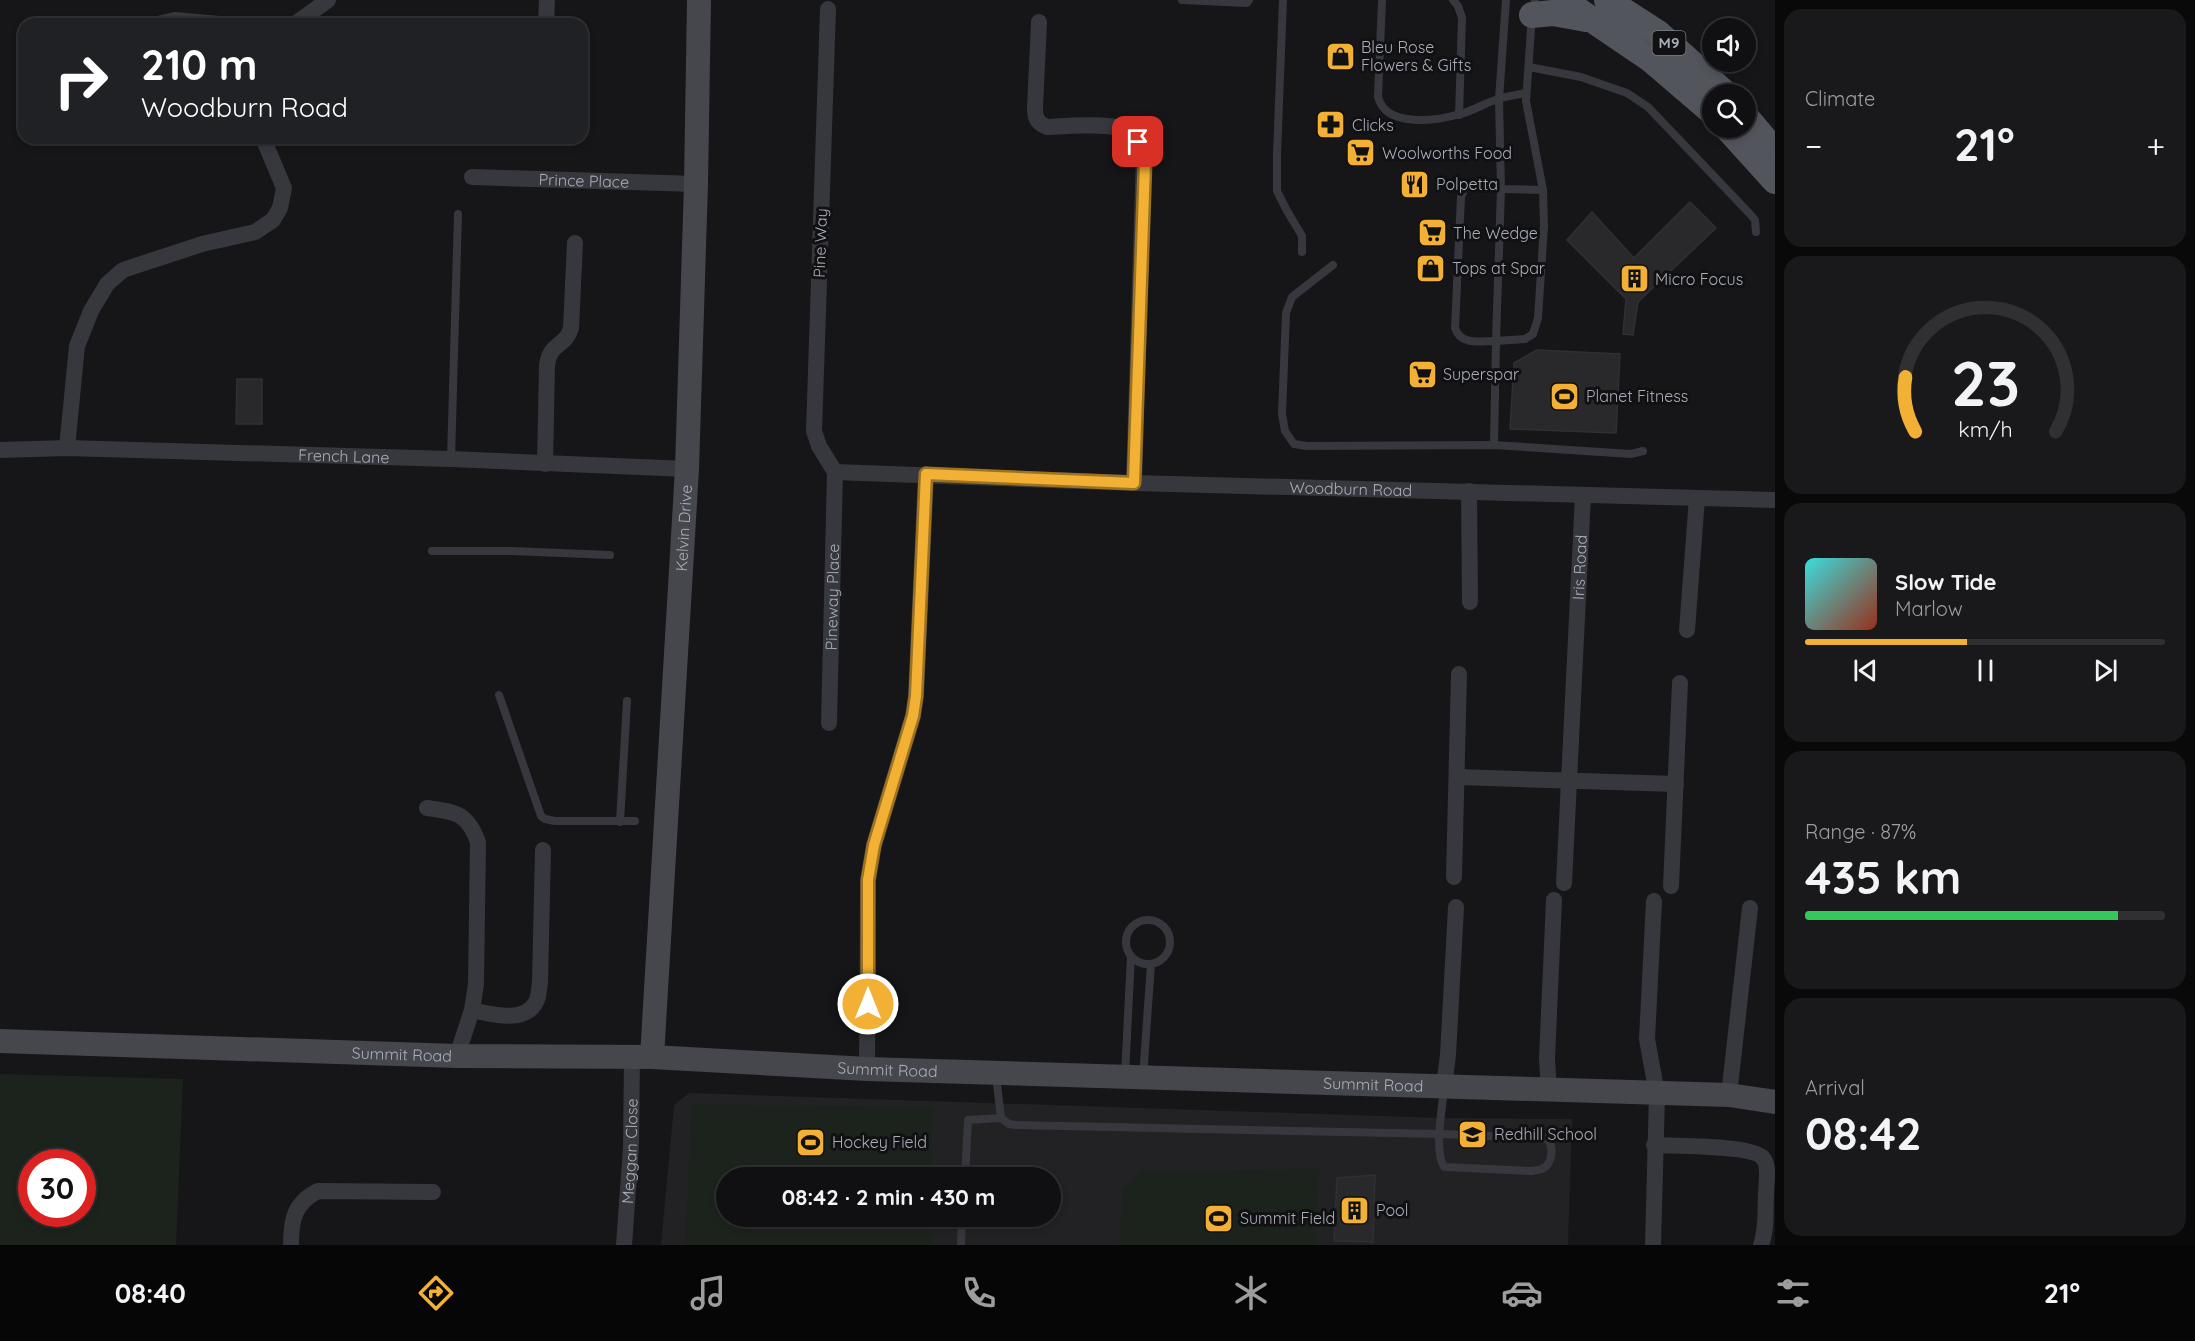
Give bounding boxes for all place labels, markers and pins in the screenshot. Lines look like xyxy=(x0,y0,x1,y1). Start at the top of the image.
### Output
place label: Bleu Rose Flowers & Gifts xyxy=(1361,37,1471,75)
shop icon: Bleu Rose Flowers & Gifts xyxy=(1324,40,1356,72)
pharmacy icon: Clicks xyxy=(1315,109,1347,141)
place label: Clicks xyxy=(1352,115,1394,135)
pin xyxy=(1112,116,1163,167)
supermarket icon: Woolworths Food xyxy=(1345,137,1377,169)
place label: Woolworths Food xyxy=(1382,143,1512,163)
restaurant icon: Polpetta xyxy=(1399,168,1431,200)
place label: Polpetta xyxy=(1436,174,1498,194)
supermarket icon: The Wedge xyxy=(1416,217,1448,249)
place label: The Wedge xyxy=(1453,223,1538,243)
shop icon: Tops at Spar xyxy=(1415,252,1447,284)
place label: Tops at Spar xyxy=(1452,258,1545,278)
building icon: Micro Focus xyxy=(1618,263,1650,295)
place label: Micro Focus xyxy=(1655,269,1743,289)
supermarket icon: Superspar xyxy=(1406,358,1438,390)
place label: Superspar xyxy=(1443,364,1519,384)
sports icon: Planet Fitness xyxy=(1549,380,1581,412)
place label: Planet Fitness xyxy=(1586,386,1688,406)
school or university icon: Redhill School xyxy=(1457,1118,1489,1150)
place label: Redhill School xyxy=(1494,1124,1597,1144)
sports icon: Hockey Field xyxy=(795,1126,827,1158)
place label: Hockey Field xyxy=(832,1132,927,1152)
building icon: Pool xyxy=(1339,1194,1371,1226)
place label: Pool xyxy=(1376,1200,1408,1220)
sports icon: Summit Field xyxy=(1203,1202,1235,1234)
place label: Summit Field xyxy=(1240,1208,1335,1228)

